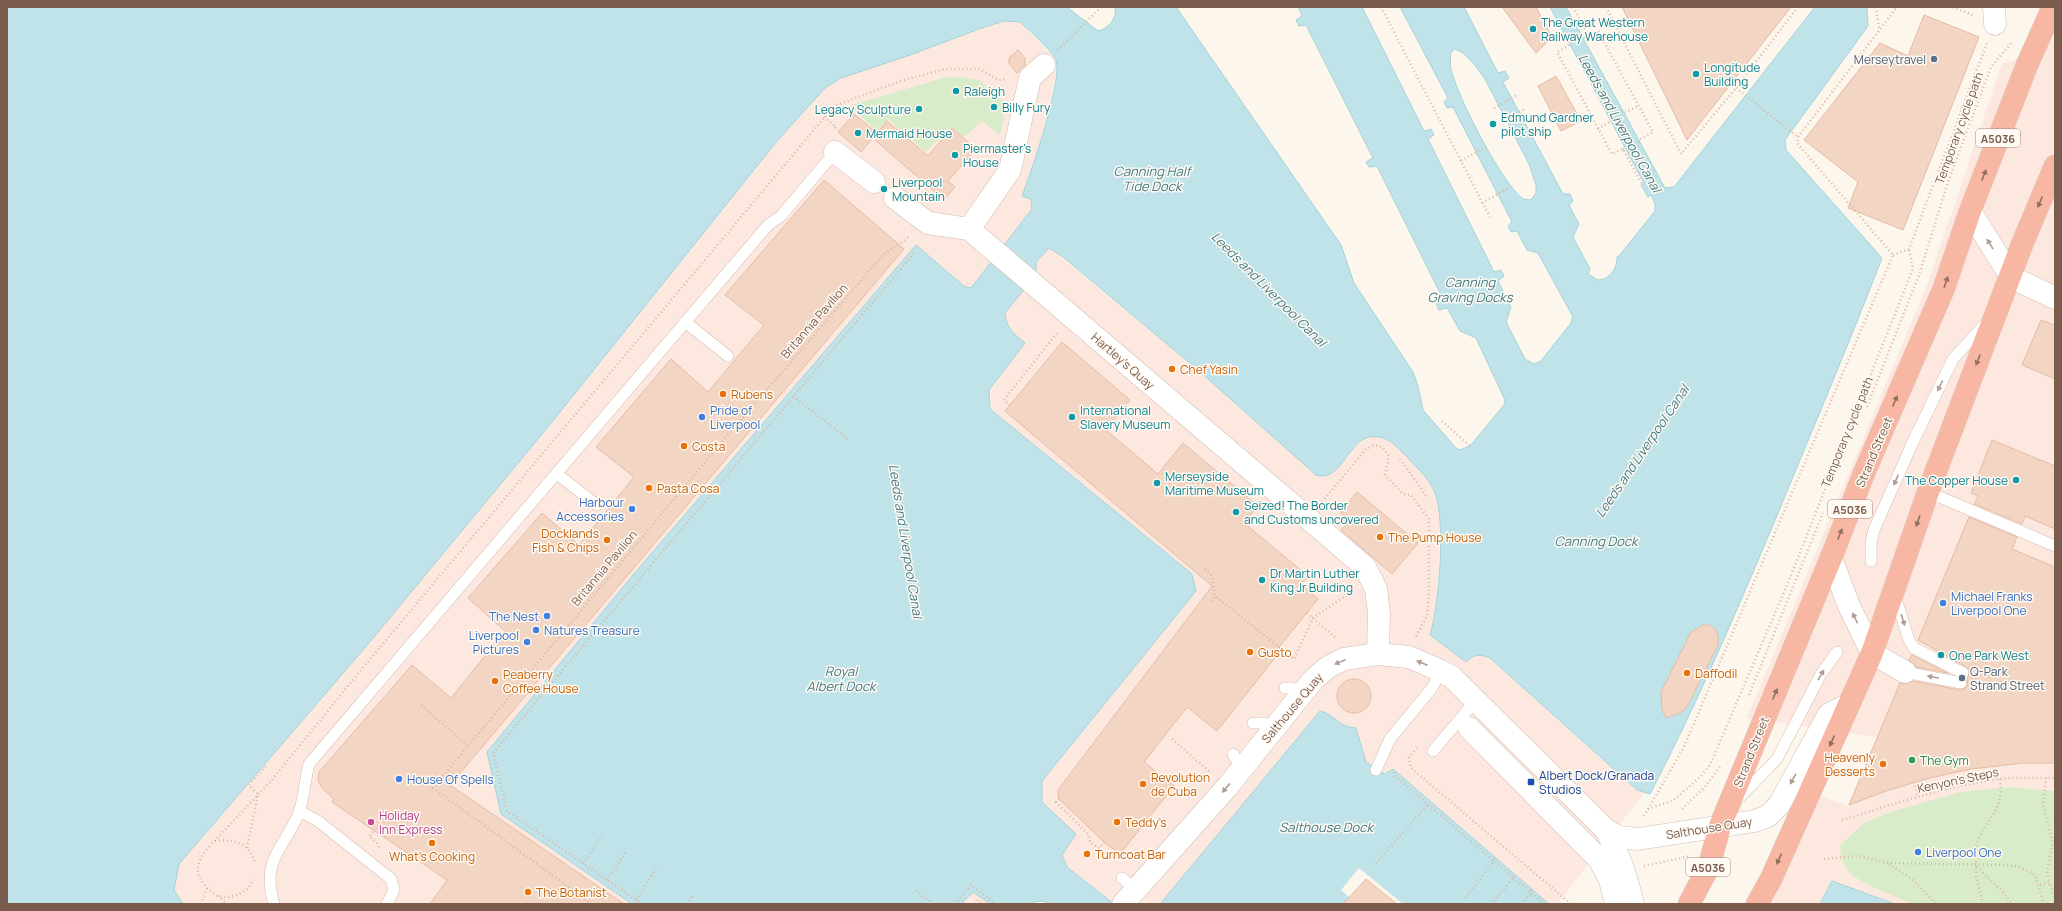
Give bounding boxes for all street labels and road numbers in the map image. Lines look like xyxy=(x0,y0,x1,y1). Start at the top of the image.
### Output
street label: Temporary cycle path xyxy=(1931,70,1987,186)
road number: A5036 xyxy=(1976,129,2020,147)
street label: Britannia Pavilion xyxy=(777,280,851,362)
street label: Hartley's Quay xyxy=(1088,329,1159,394)
street label: Temporary cycle path xyxy=(1817,374,1877,490)
street label: Strand Street xyxy=(1852,414,1897,490)
road number: A5036 xyxy=(1828,500,1872,518)
street label: Britannia Pavilion xyxy=(567,526,641,610)
street label: Salthouse Quay xyxy=(1257,669,1327,747)
street label: Strand Street xyxy=(1729,714,1773,790)
street label: Kenyon's Steps xyxy=(1916,763,2000,797)
street label: Salthouse Quay xyxy=(1665,813,1754,843)
road number: A5036 xyxy=(1686,858,1730,876)

